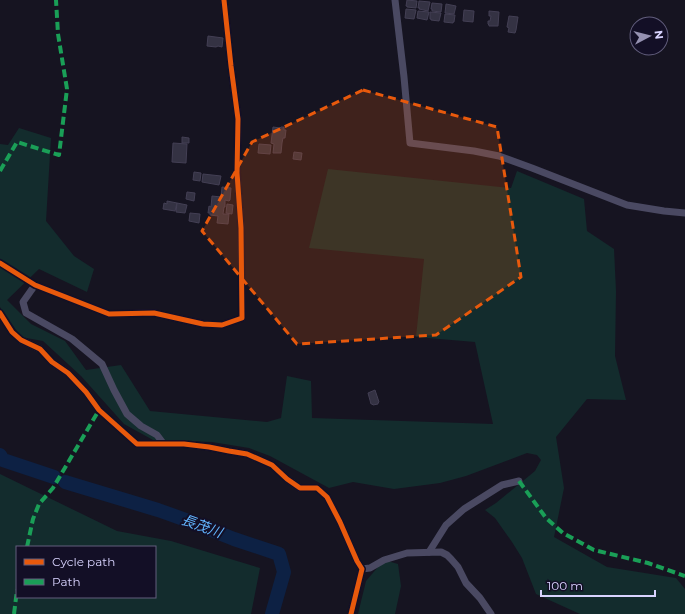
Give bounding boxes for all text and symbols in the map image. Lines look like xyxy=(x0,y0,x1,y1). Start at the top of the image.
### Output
north arrow xyxy=(629,16,669,56)
text: N xyxy=(651,30,666,40)
water label: 長茂川 xyxy=(179,510,227,542)
legend xyxy=(16,546,156,598)
text: Cycle path xyxy=(52,554,115,569)
scale bar xyxy=(541,572,655,598)
text: Path xyxy=(52,574,81,589)
text: 100 m xyxy=(547,578,583,593)

